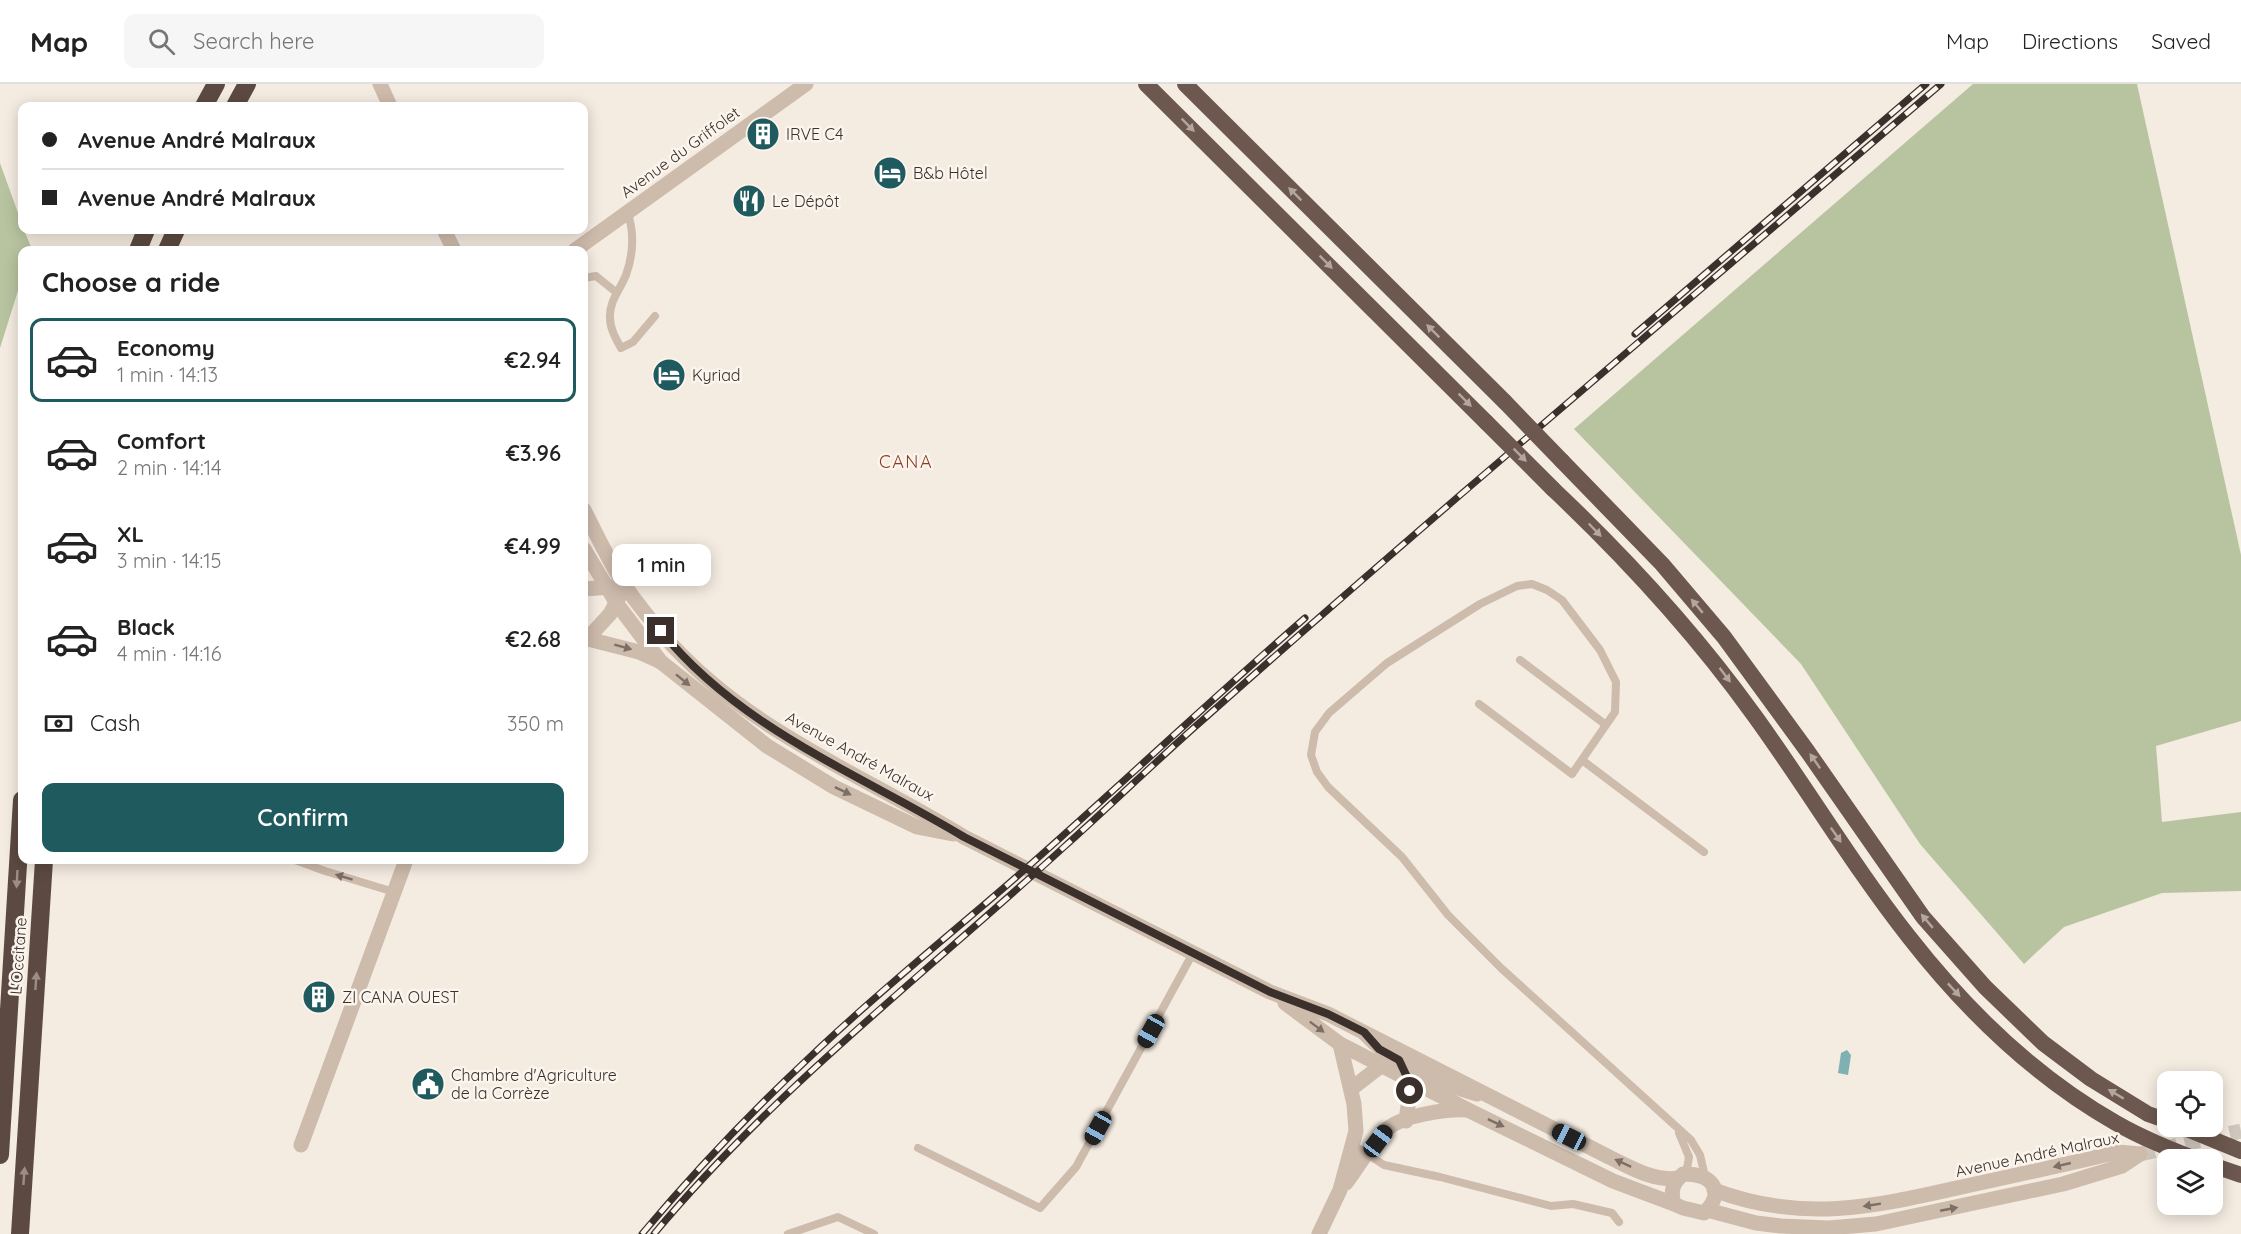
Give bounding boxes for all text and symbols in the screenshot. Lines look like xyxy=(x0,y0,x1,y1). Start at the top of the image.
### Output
search box xyxy=(124,14,544,68)
text: Map xyxy=(30,24,88,59)
icon: search xyxy=(145,25,178,58)
text: Search here xyxy=(193,27,315,55)
text: Map xyxy=(1946,28,1989,54)
text: Directions xyxy=(2022,28,2118,54)
text: Saved xyxy=(2151,28,2211,54)
street label: Avenue du Griffolet xyxy=(617,102,743,202)
building icon: IRVE C4 xyxy=(745,116,781,152)
one-way arrow xyxy=(1180,118,1194,132)
place label: IRVE C4 xyxy=(786,124,843,144)
text: Avenue André Malraux xyxy=(78,126,315,154)
hotel icon: B&b Hôtel xyxy=(872,155,908,191)
place label: B&b Hôtel xyxy=(913,163,988,183)
restaurant icon: Le Dépôt xyxy=(731,183,767,219)
text: Avenue André Malraux xyxy=(78,184,315,212)
one-way arrow xyxy=(1289,187,1303,201)
place label: Le Dépôt xyxy=(772,191,839,211)
one-way arrow xyxy=(1319,255,1333,269)
text: Choose a ride xyxy=(42,265,220,299)
one-way arrow xyxy=(1427,325,1441,339)
icon: car xyxy=(45,333,99,387)
text: Economy xyxy=(117,334,215,362)
text: €2.94 xyxy=(505,346,561,374)
hotel icon: Kyriad xyxy=(651,357,687,393)
text: 1 min · 14:13 xyxy=(117,362,218,387)
place label: Kyriad xyxy=(692,365,741,385)
one-way arrow xyxy=(1457,393,1472,407)
icon: car xyxy=(45,426,99,480)
text: Comfort xyxy=(117,427,206,455)
text: €3.96 xyxy=(506,439,561,467)
one-way arrow xyxy=(1512,448,1526,462)
district label: CANA xyxy=(879,450,933,473)
text: 2 min · 14:14 xyxy=(117,455,221,480)
icon: car xyxy=(45,519,99,573)
text: XL xyxy=(117,520,144,548)
one-way arrow xyxy=(1588,522,1602,537)
text: €4.99 xyxy=(505,532,561,560)
callout: 1 min xyxy=(612,544,710,586)
text: 3 min · 14:15 xyxy=(117,548,222,573)
text: 1 min xyxy=(638,552,685,577)
one-way arrow xyxy=(1691,598,1704,614)
icon: car xyxy=(45,612,99,666)
text: Black xyxy=(117,613,175,641)
route end xyxy=(647,617,674,644)
text: €2.68 xyxy=(505,625,561,653)
text: 4 min · 14:16 xyxy=(117,641,221,666)
one-way arrow xyxy=(614,643,632,653)
one-way arrow xyxy=(1718,667,1731,683)
one-way arrow xyxy=(675,673,691,686)
icon: cash xyxy=(42,707,75,740)
street label: Avenue André Malraux xyxy=(782,707,938,805)
text: Cash xyxy=(90,709,141,737)
text: 350 m xyxy=(507,711,564,736)
one-way arrow xyxy=(1809,754,1821,770)
button: Confirm xyxy=(42,783,564,852)
one-way arrow xyxy=(834,786,851,796)
one-way arrow xyxy=(1830,827,1841,843)
one-way arrow xyxy=(12,870,21,889)
one-way arrow xyxy=(335,872,353,881)
one-way arrow xyxy=(1921,914,1934,929)
street label: L'Occitane xyxy=(5,917,31,995)
one-way arrow xyxy=(31,971,41,990)
building icon: ZI CANA OUEST xyxy=(301,979,337,1015)
one-way arrow xyxy=(1947,982,1961,996)
place label: ZI CANA OUEST xyxy=(342,987,460,1007)
car xyxy=(1134,1011,1168,1051)
one-way arrow xyxy=(1309,1021,1325,1034)
place label: Chambre d'Agriculture de la Corrèze xyxy=(451,1065,617,1103)
public building icon: Chambre d'Agriculture de la Corrèze xyxy=(410,1066,446,1102)
map controls xyxy=(2157,1071,2223,1215)
button: locate xyxy=(2157,1071,2223,1137)
route start xyxy=(1396,1077,1423,1104)
one-way arrow xyxy=(2108,1089,2124,1100)
car xyxy=(1081,1108,1115,1148)
one-way arrow xyxy=(1487,1118,1505,1128)
car xyxy=(1360,1121,1396,1161)
car xyxy=(1549,1121,1589,1153)
street label: Avenue André Malraux xyxy=(1953,1127,2121,1181)
button: layers xyxy=(2157,1149,2223,1215)
one-way arrow xyxy=(1615,1159,1632,1168)
one-way arrow xyxy=(2053,1161,2072,1171)
one-way arrow xyxy=(19,1166,28,1185)
one-way arrow xyxy=(1862,1201,1881,1210)
one-way arrow xyxy=(1940,1204,1959,1213)

